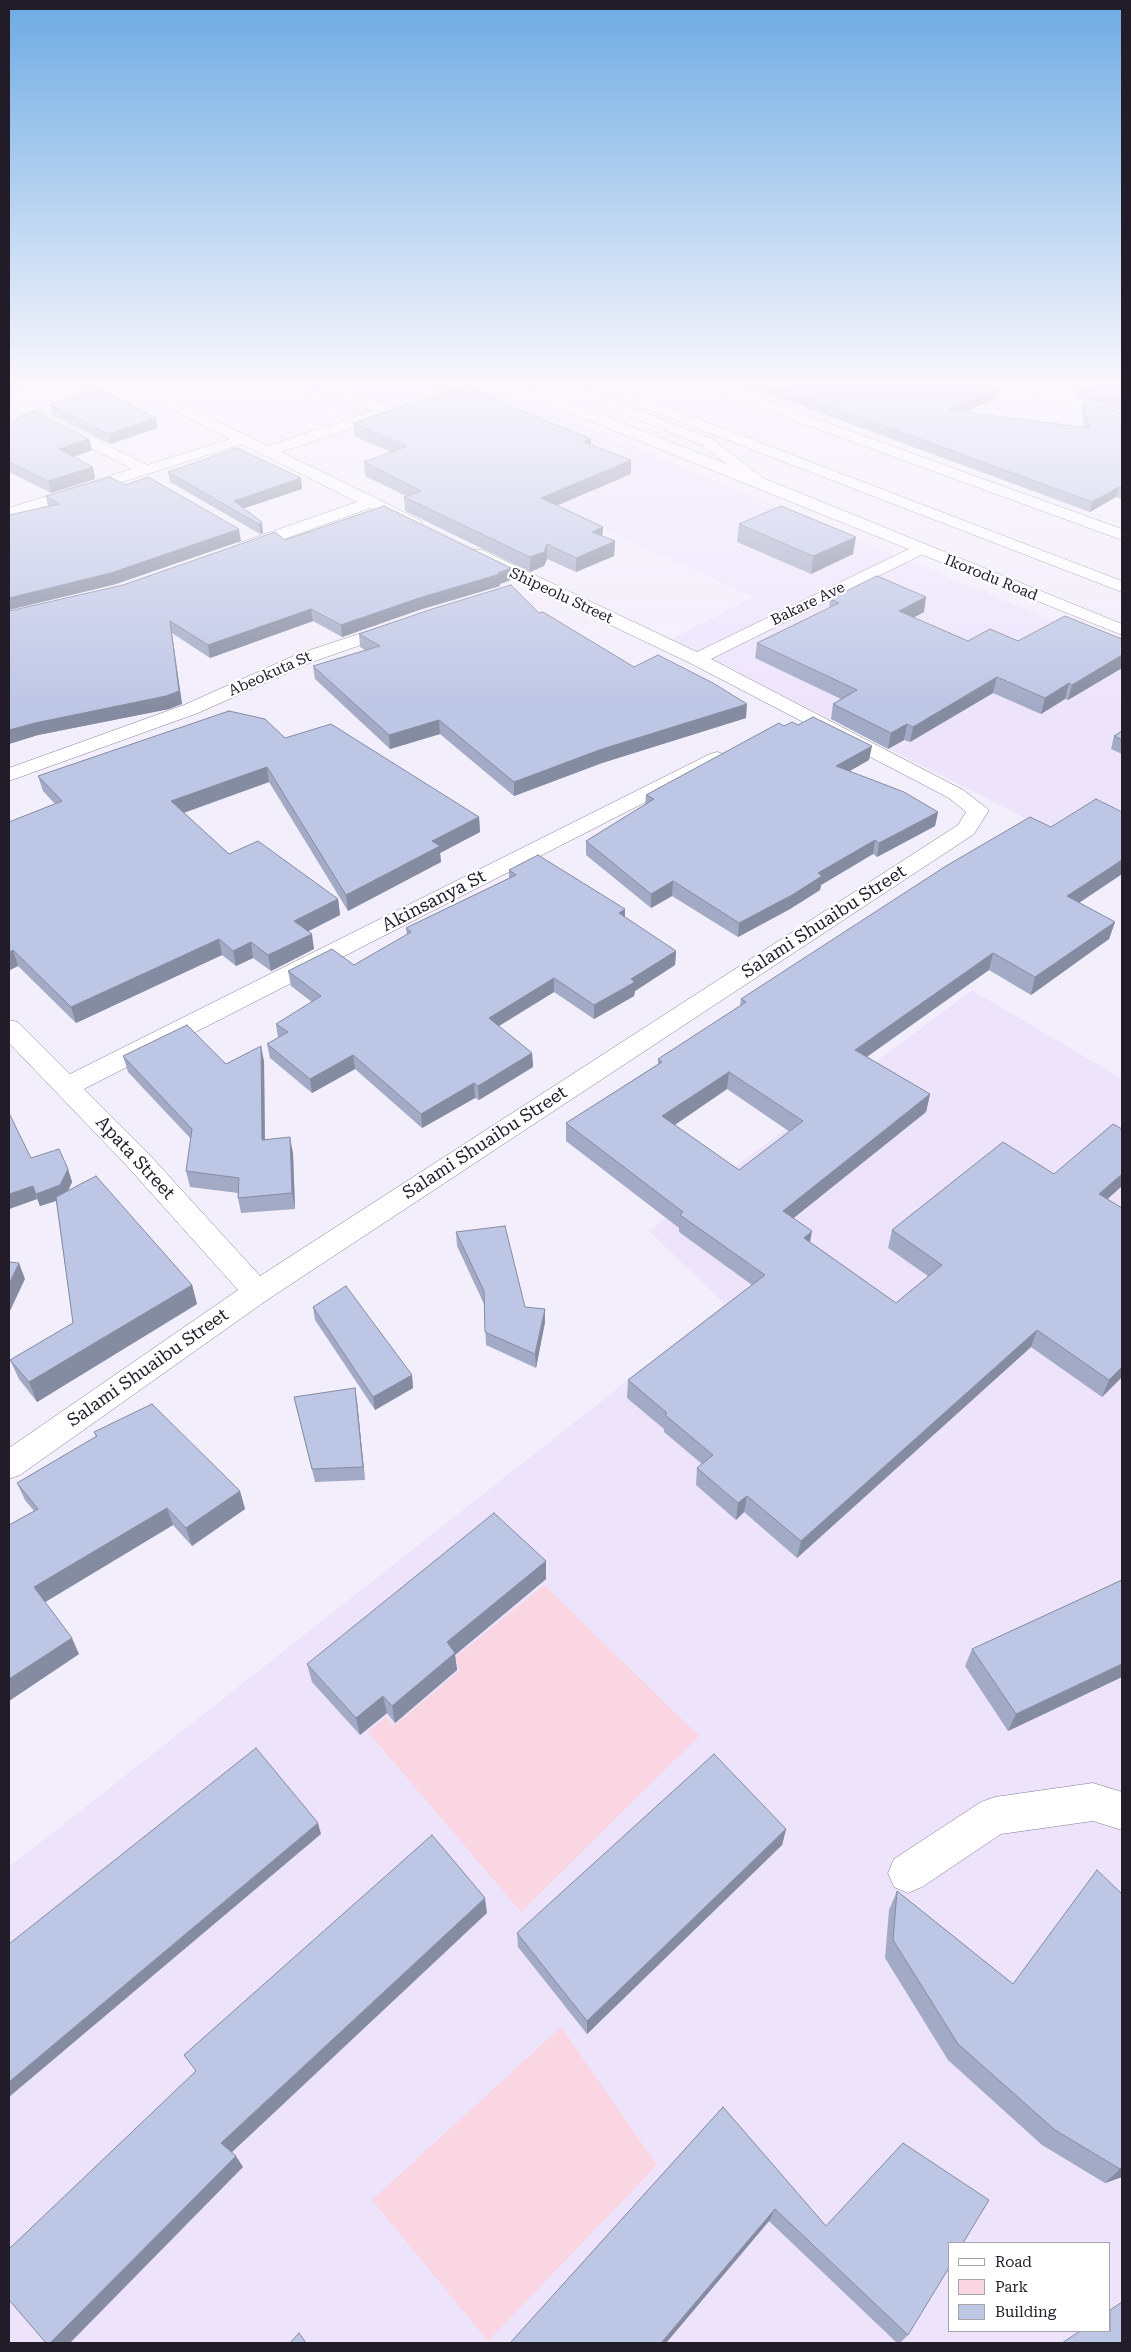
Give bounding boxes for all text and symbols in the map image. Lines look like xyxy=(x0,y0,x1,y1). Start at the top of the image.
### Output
street label: Ikorodu Road xyxy=(942,551,1040,605)
street label: Shipeolu Street xyxy=(506,564,616,628)
street label: Bakare Ave xyxy=(768,578,848,630)
street label: Abeokuta St xyxy=(226,648,314,700)
street label: Salami Shuaibu Street xyxy=(738,861,910,983)
street label: Akinsanya St xyxy=(378,866,490,936)
street label: Salami Shuaibu Street xyxy=(399,1082,571,1204)
street label: Apata Street xyxy=(91,1112,179,1204)
street label: Salami Shuaibu Street xyxy=(63,1304,233,1432)
legend xyxy=(948,2242,1111,2332)
text: Road xyxy=(995,2253,1032,2271)
text: Park xyxy=(995,2278,1028,2296)
text: Building xyxy=(995,2303,1056,2321)

